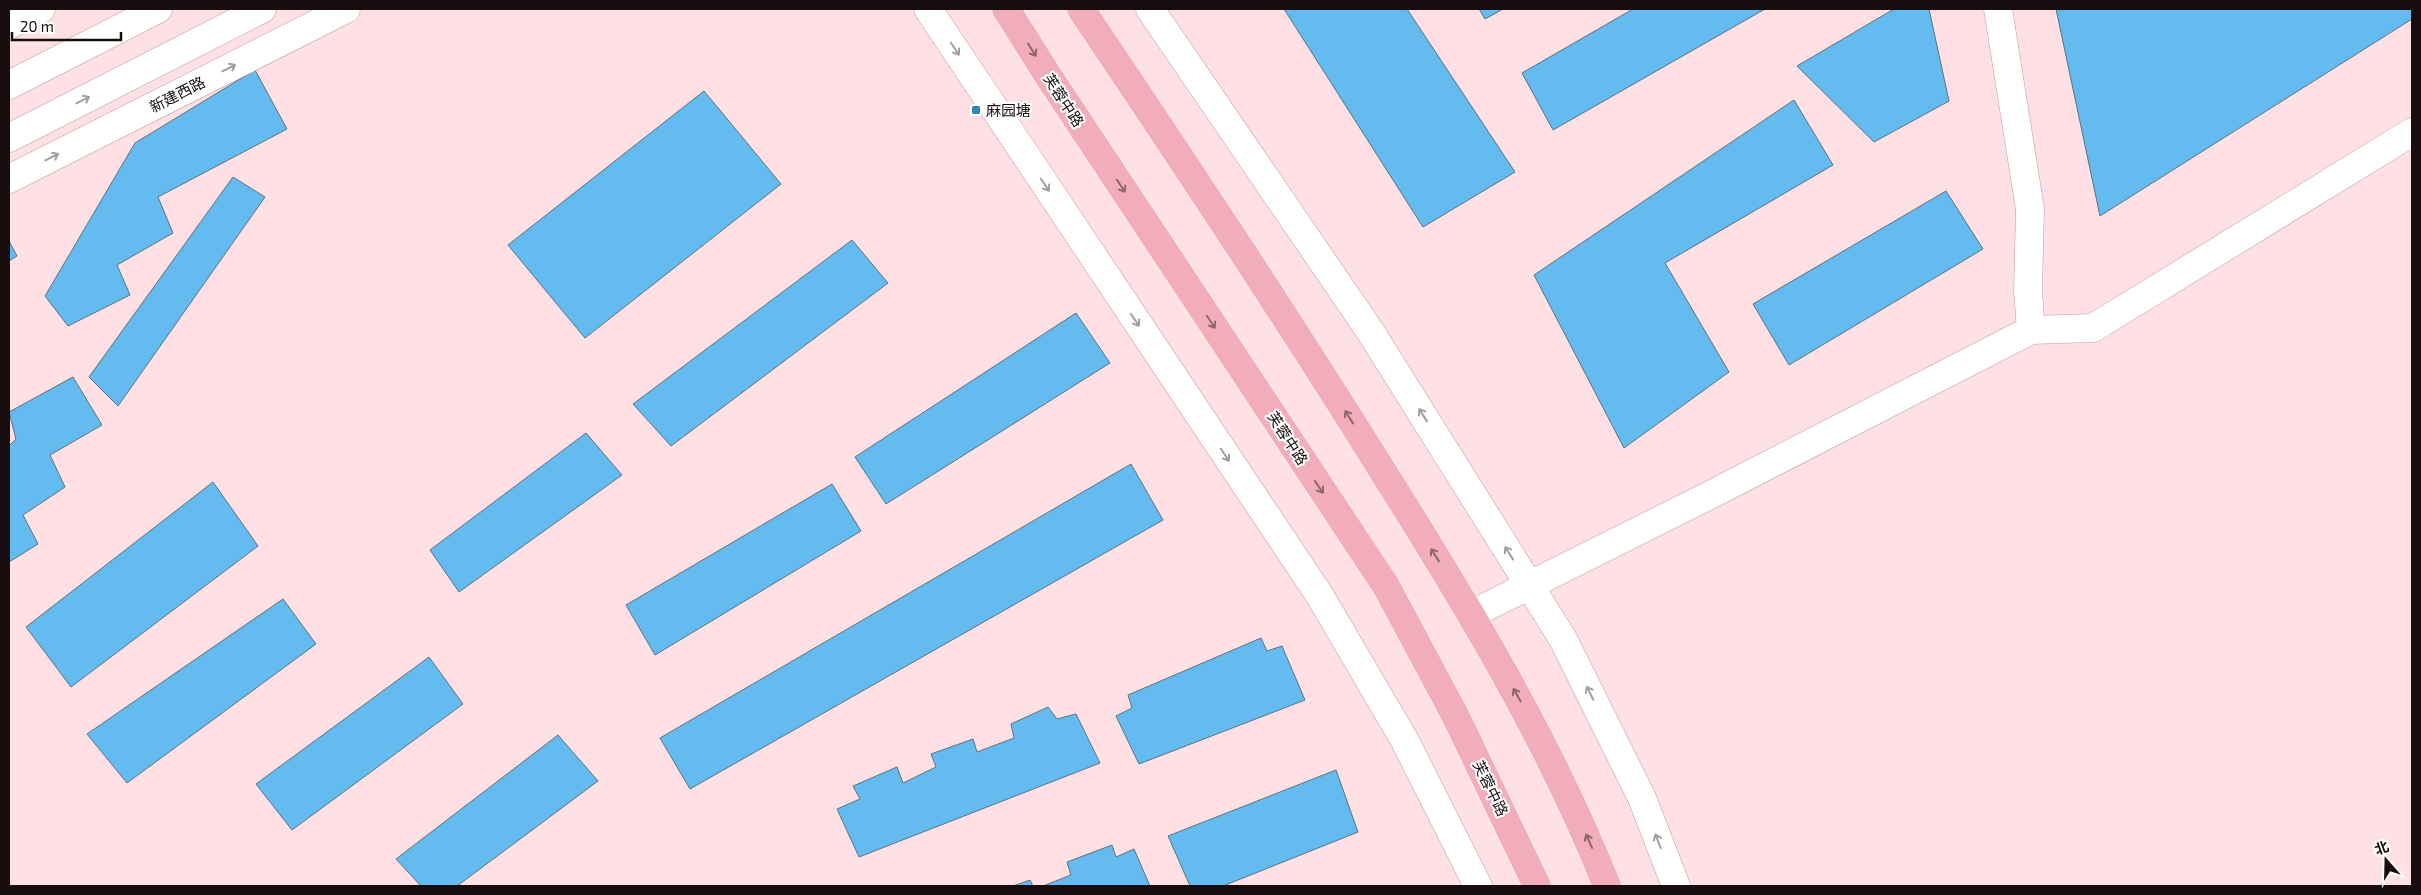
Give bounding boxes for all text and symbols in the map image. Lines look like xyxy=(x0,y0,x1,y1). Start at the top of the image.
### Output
scale bar xyxy=(12,10,121,42)
text: 20 m xyxy=(20,17,54,35)
one-way arrow xyxy=(950,42,960,56)
one-way arrow xyxy=(1027,43,1037,57)
one-way arrow xyxy=(221,63,236,73)
street label: 芙蓉中路 xyxy=(1040,70,1088,130)
street label: 新建西路 xyxy=(146,72,208,116)
one-way arrow xyxy=(76,95,91,105)
place label: 麻园塘 xyxy=(986,101,1031,119)
marker: 麻园塘 xyxy=(970,104,982,116)
one-way arrow xyxy=(44,152,59,161)
one-way arrow xyxy=(1040,177,1050,191)
one-way arrow xyxy=(1116,179,1126,193)
one-way arrow xyxy=(1130,313,1140,327)
one-way arrow xyxy=(1206,314,1216,328)
street label: 芙蓉中路 xyxy=(1264,408,1312,468)
one-way arrow xyxy=(1417,409,1427,423)
one-way arrow xyxy=(1344,411,1354,425)
one-way arrow xyxy=(1220,448,1230,462)
one-way arrow xyxy=(1315,479,1325,493)
one-way arrow xyxy=(1504,546,1514,560)
one-way arrow xyxy=(1430,548,1440,562)
one-way arrow xyxy=(1585,686,1595,701)
one-way arrow xyxy=(1512,688,1522,703)
street label: 芙蓉中路 xyxy=(1470,757,1512,819)
one-way arrow xyxy=(1583,834,1593,849)
one-way arrow xyxy=(1653,834,1662,849)
north arrow xyxy=(2361,835,2411,885)
text: 北 xyxy=(2372,837,2391,858)

